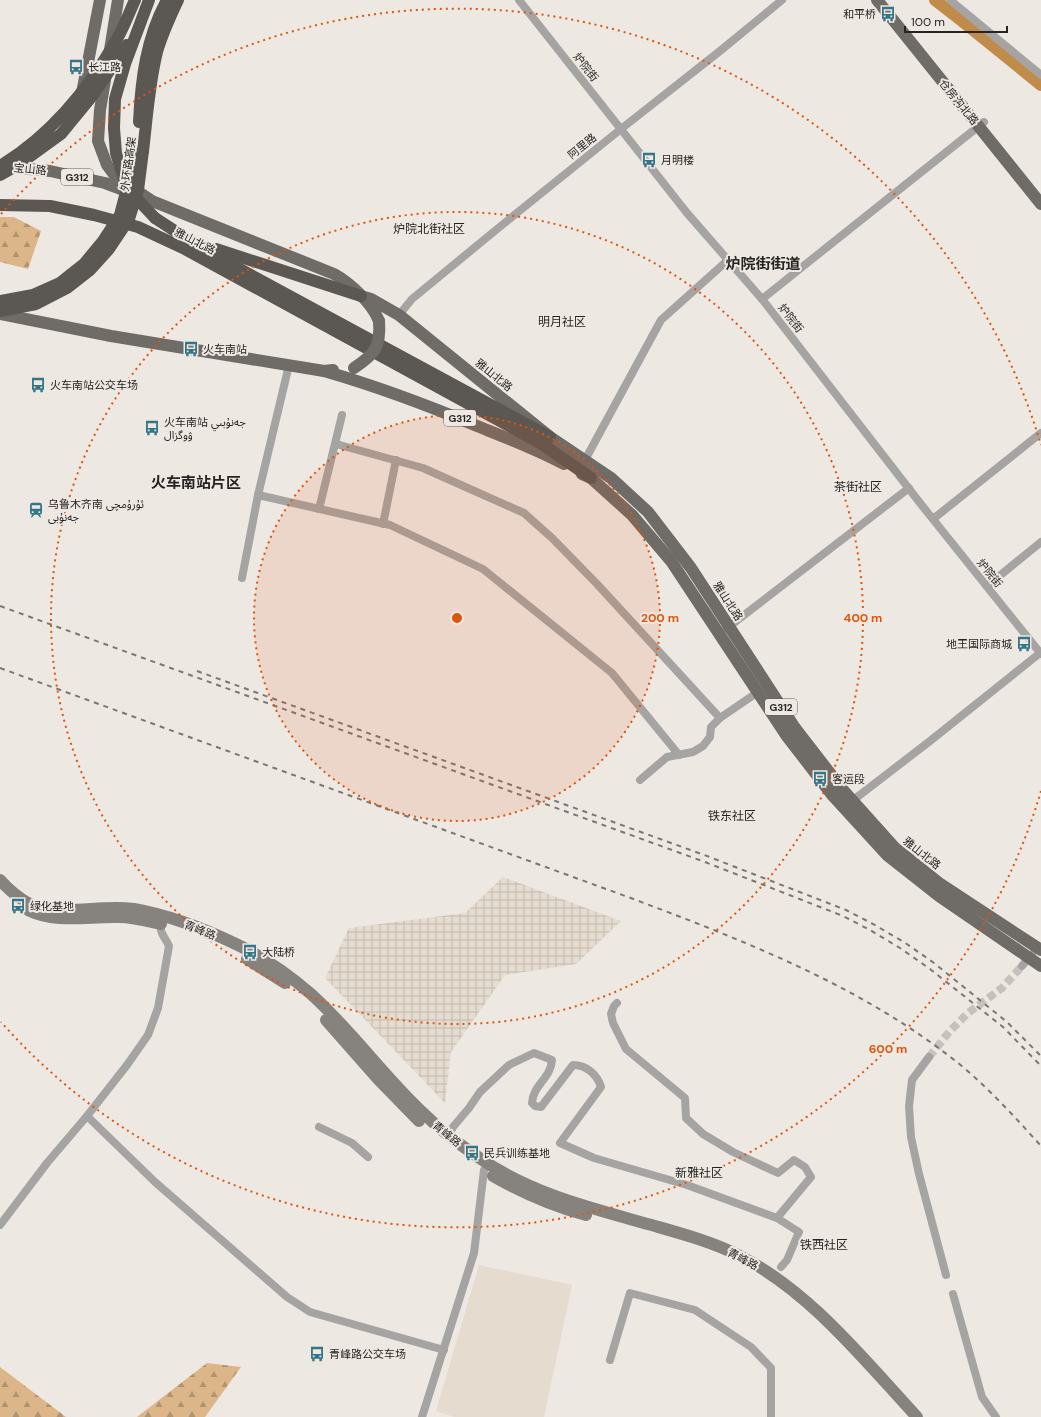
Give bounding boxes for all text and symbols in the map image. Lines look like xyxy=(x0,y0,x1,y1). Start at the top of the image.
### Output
bus stop icon: 和平桥 xyxy=(879,5,897,23)
place label: 和平桥 xyxy=(843,7,876,21)
scale bar xyxy=(905,8,1007,34)
text: 100 m xyxy=(911,14,945,30)
street label: 炉院街 xyxy=(570,50,602,84)
bus stop icon: 长江路 xyxy=(67,58,85,76)
place label: 长江路 xyxy=(88,60,121,74)
street label: 仓房沟北路 xyxy=(936,76,982,128)
street label: 阿里路 xyxy=(565,130,599,162)
street label: 外环路高架 xyxy=(117,136,139,192)
bus stop icon: 月明楼 xyxy=(640,151,658,169)
place label: 月明楼 xyxy=(661,153,694,167)
street label: 宝山路 xyxy=(13,161,47,177)
road number: G312 xyxy=(61,169,93,185)
district label: 炉院北街社区 xyxy=(393,221,465,237)
street label: 雅山北路 xyxy=(172,225,218,257)
district label: 炉院街街道 xyxy=(725,254,801,274)
street label: 炉院街 xyxy=(775,301,807,335)
district label: 明月社区 xyxy=(538,314,586,330)
bus stop icon: 火车南站 xyxy=(182,340,200,358)
place label: 火车南站 xyxy=(203,342,247,356)
street label: 雅山北路 xyxy=(472,356,516,394)
bus stop icon: 火车南站公交车场 xyxy=(29,376,47,394)
place label: 火车南站公交车场 xyxy=(50,378,138,392)
road number: G312 xyxy=(444,410,476,426)
place label: 火车南站 جەنۇبىي ۋوگزال xyxy=(164,415,246,442)
bus stop icon: 火车南站 جەنۇبىي ۋوگزال xyxy=(143,419,161,437)
district label: 火车南站片区 xyxy=(151,473,241,493)
district label: 茶街社区 xyxy=(834,479,882,495)
place label: 乌鲁木齐南 ئۇرۇمچى جەنۇبى xyxy=(48,497,144,524)
station icon: 乌鲁木齐南 ئۇرۇمچى جەنۇبى xyxy=(27,501,45,519)
street label: 炉院街 xyxy=(974,556,1006,590)
street label: 雅山北路 xyxy=(710,579,746,623)
text: 200 m xyxy=(641,610,679,626)
text: 400 m xyxy=(844,610,882,626)
centre of rings xyxy=(450,611,464,625)
bus stop icon: 地王国际商城 xyxy=(1015,635,1033,653)
place label: 地王国际商城 xyxy=(946,637,1012,651)
road number: G312 xyxy=(765,699,797,715)
bus stop icon: 客运段 xyxy=(811,770,829,788)
place label: 客运段 xyxy=(832,772,865,786)
district label: 铁东社区 xyxy=(708,808,756,824)
street label: 雅山北路 xyxy=(900,834,944,872)
bus stop icon: 绿化基地 xyxy=(9,897,27,915)
place label: 绿化基地 xyxy=(30,899,74,913)
street label: 青峰路 xyxy=(182,918,218,942)
bus stop icon: 大陆桥 xyxy=(241,943,259,961)
place label: 大陆桥 xyxy=(262,945,295,959)
text: 600 m xyxy=(869,1041,907,1057)
street label: 青峰路 xyxy=(430,1118,464,1150)
bus stop icon: 民兵训练基地 xyxy=(463,1144,481,1162)
place label: 民兵训练基地 xyxy=(484,1146,550,1160)
district label: 新雅社区 xyxy=(675,1165,723,1181)
district label: 铁西社区 xyxy=(800,1237,848,1253)
street label: 青峰路 xyxy=(725,1245,761,1273)
bus stop icon: 青峰路公交车场 xyxy=(308,1345,326,1363)
place label: 青峰路公交车场 xyxy=(329,1347,406,1361)

